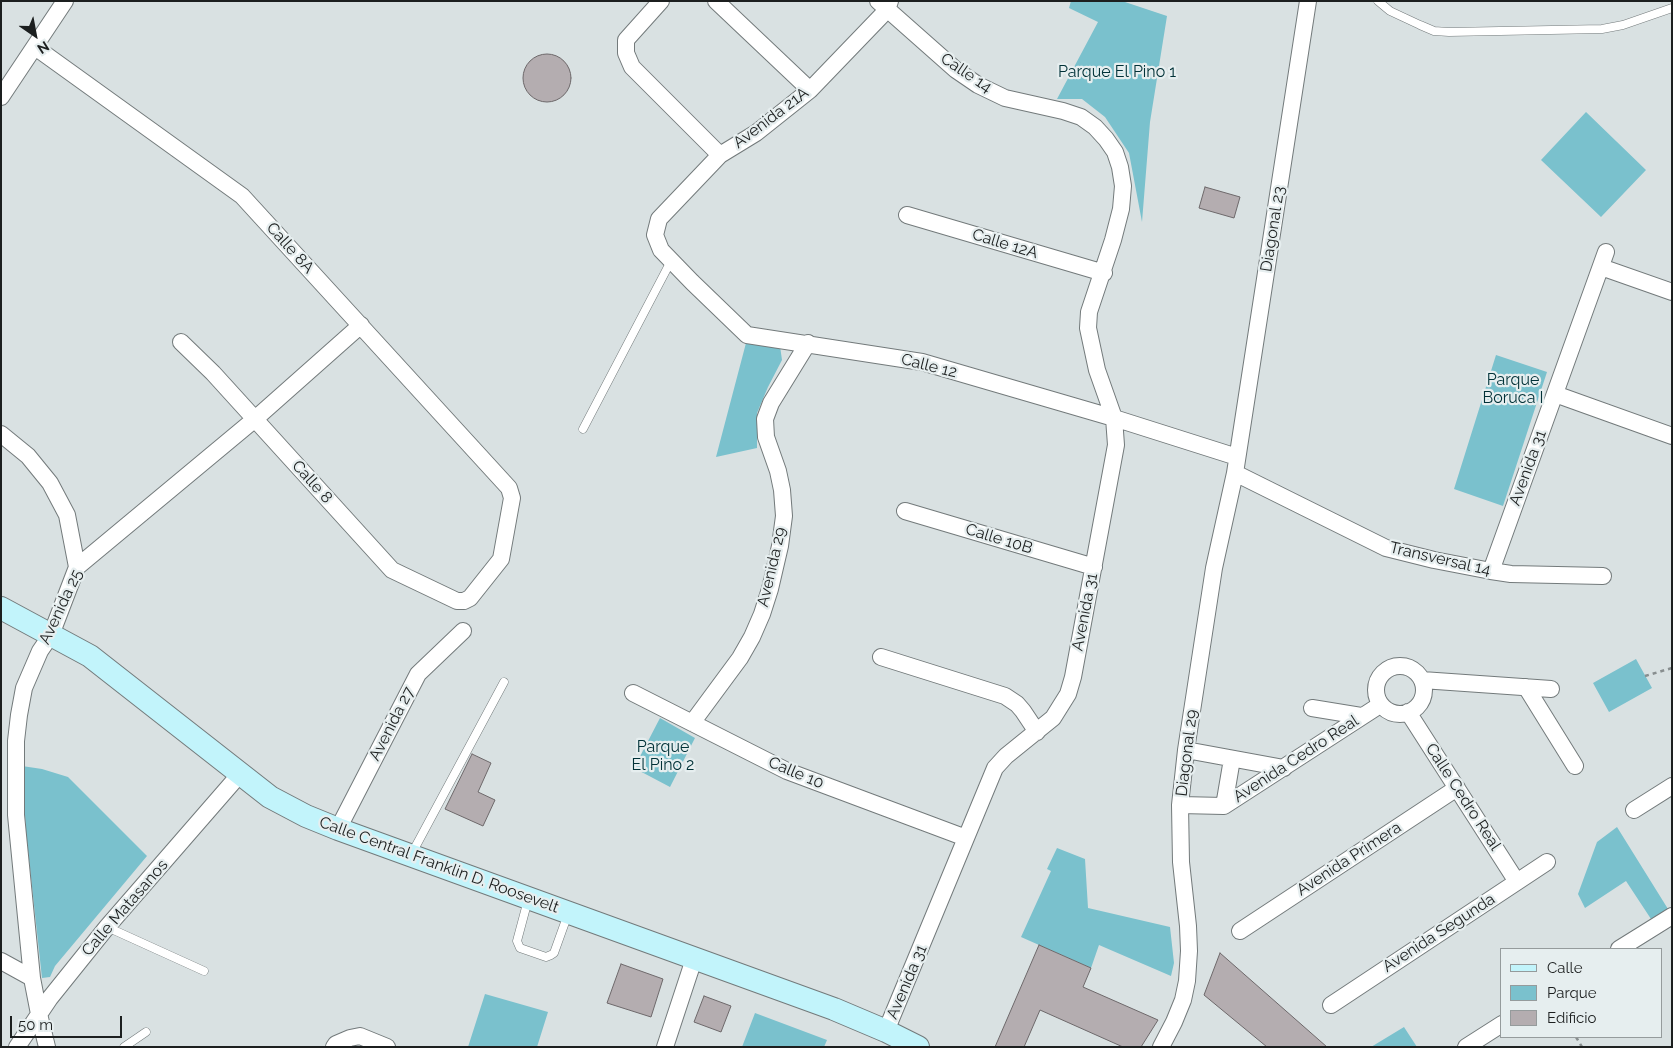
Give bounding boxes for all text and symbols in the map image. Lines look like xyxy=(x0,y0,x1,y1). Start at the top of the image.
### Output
north arrow xyxy=(10,10,60,60)
text: N xyxy=(34,38,52,57)
street label: Calle 14 xyxy=(937,49,995,97)
park label: Parque El Pino 1 xyxy=(1058,62,1176,82)
street label: Avenida 21A xyxy=(729,83,813,153)
street label: Diagonal 23 xyxy=(1257,185,1289,273)
street label: Calle 8A xyxy=(262,219,318,277)
street label: Calle 12A xyxy=(970,225,1040,263)
street label: Calle 12 xyxy=(899,350,959,382)
park label: Parque Boruca I xyxy=(1483,370,1543,408)
street label: Avenida 31 xyxy=(1505,428,1551,508)
street label: Calle 8 xyxy=(288,456,336,508)
street label: Calle 10B xyxy=(963,520,1035,558)
street label: Avenida 29 xyxy=(754,525,790,609)
street label: Transversal 14 xyxy=(1388,538,1492,580)
street label: Avenida 25 xyxy=(35,566,87,648)
street label: Avenida 31 xyxy=(1068,571,1102,653)
street label: Avenida 27 xyxy=(365,684,419,764)
street label: Diagonal 29 xyxy=(1172,709,1202,797)
street label: Avenida Cedro Real xyxy=(1230,711,1362,807)
park label: Parque El Pino 2 xyxy=(632,737,694,775)
street label: Calle Cedro Real xyxy=(1421,740,1505,854)
street label: Calle 10 xyxy=(765,753,827,793)
street label: Calle Central Franklin D. Roosevelt xyxy=(317,813,561,917)
street label: Avenida Primera xyxy=(1293,818,1405,900)
street label: Calle Matasanos xyxy=(78,856,172,960)
street label: Avenida Segunda xyxy=(1379,890,1499,976)
street label: Avenida 31 xyxy=(883,942,931,1022)
legend xyxy=(1500,948,1663,1038)
text: Calle xyxy=(1547,959,1582,977)
text: Parque xyxy=(1547,984,1596,1002)
scale bar xyxy=(12,1006,125,1038)
text: Edificio xyxy=(1547,1009,1597,1027)
text: 50 m xyxy=(18,1016,53,1034)

